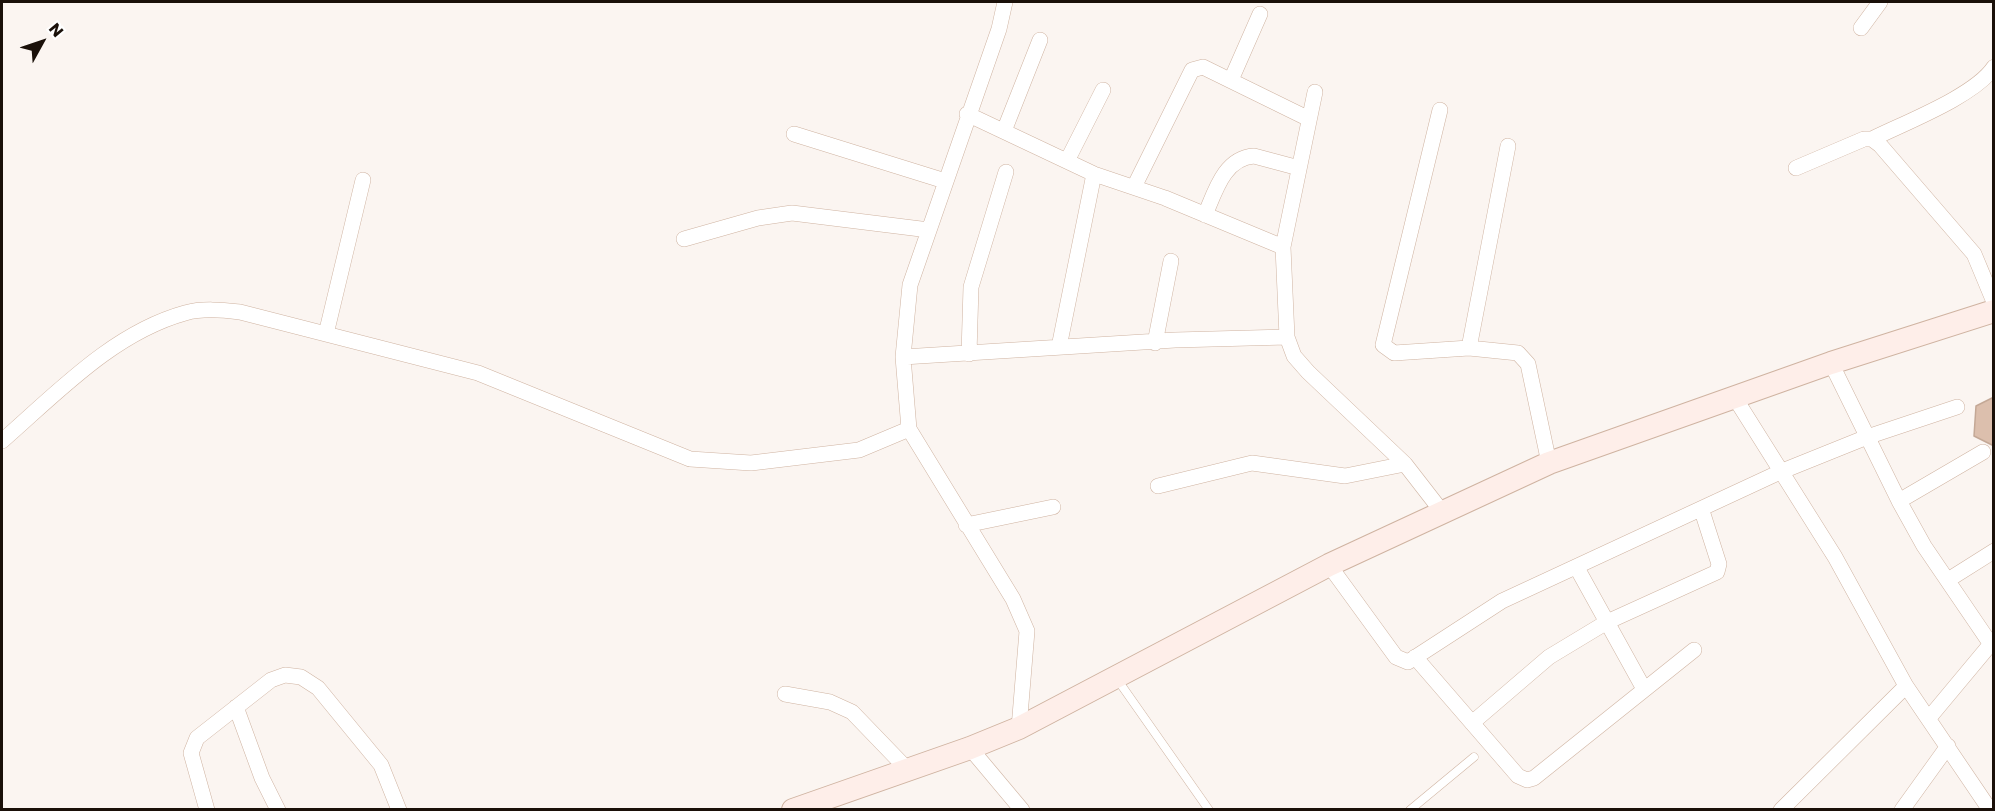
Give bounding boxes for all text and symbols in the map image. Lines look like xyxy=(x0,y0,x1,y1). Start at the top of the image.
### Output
north arrow xyxy=(12,12,72,72)
text: N xyxy=(43,18,69,42)

